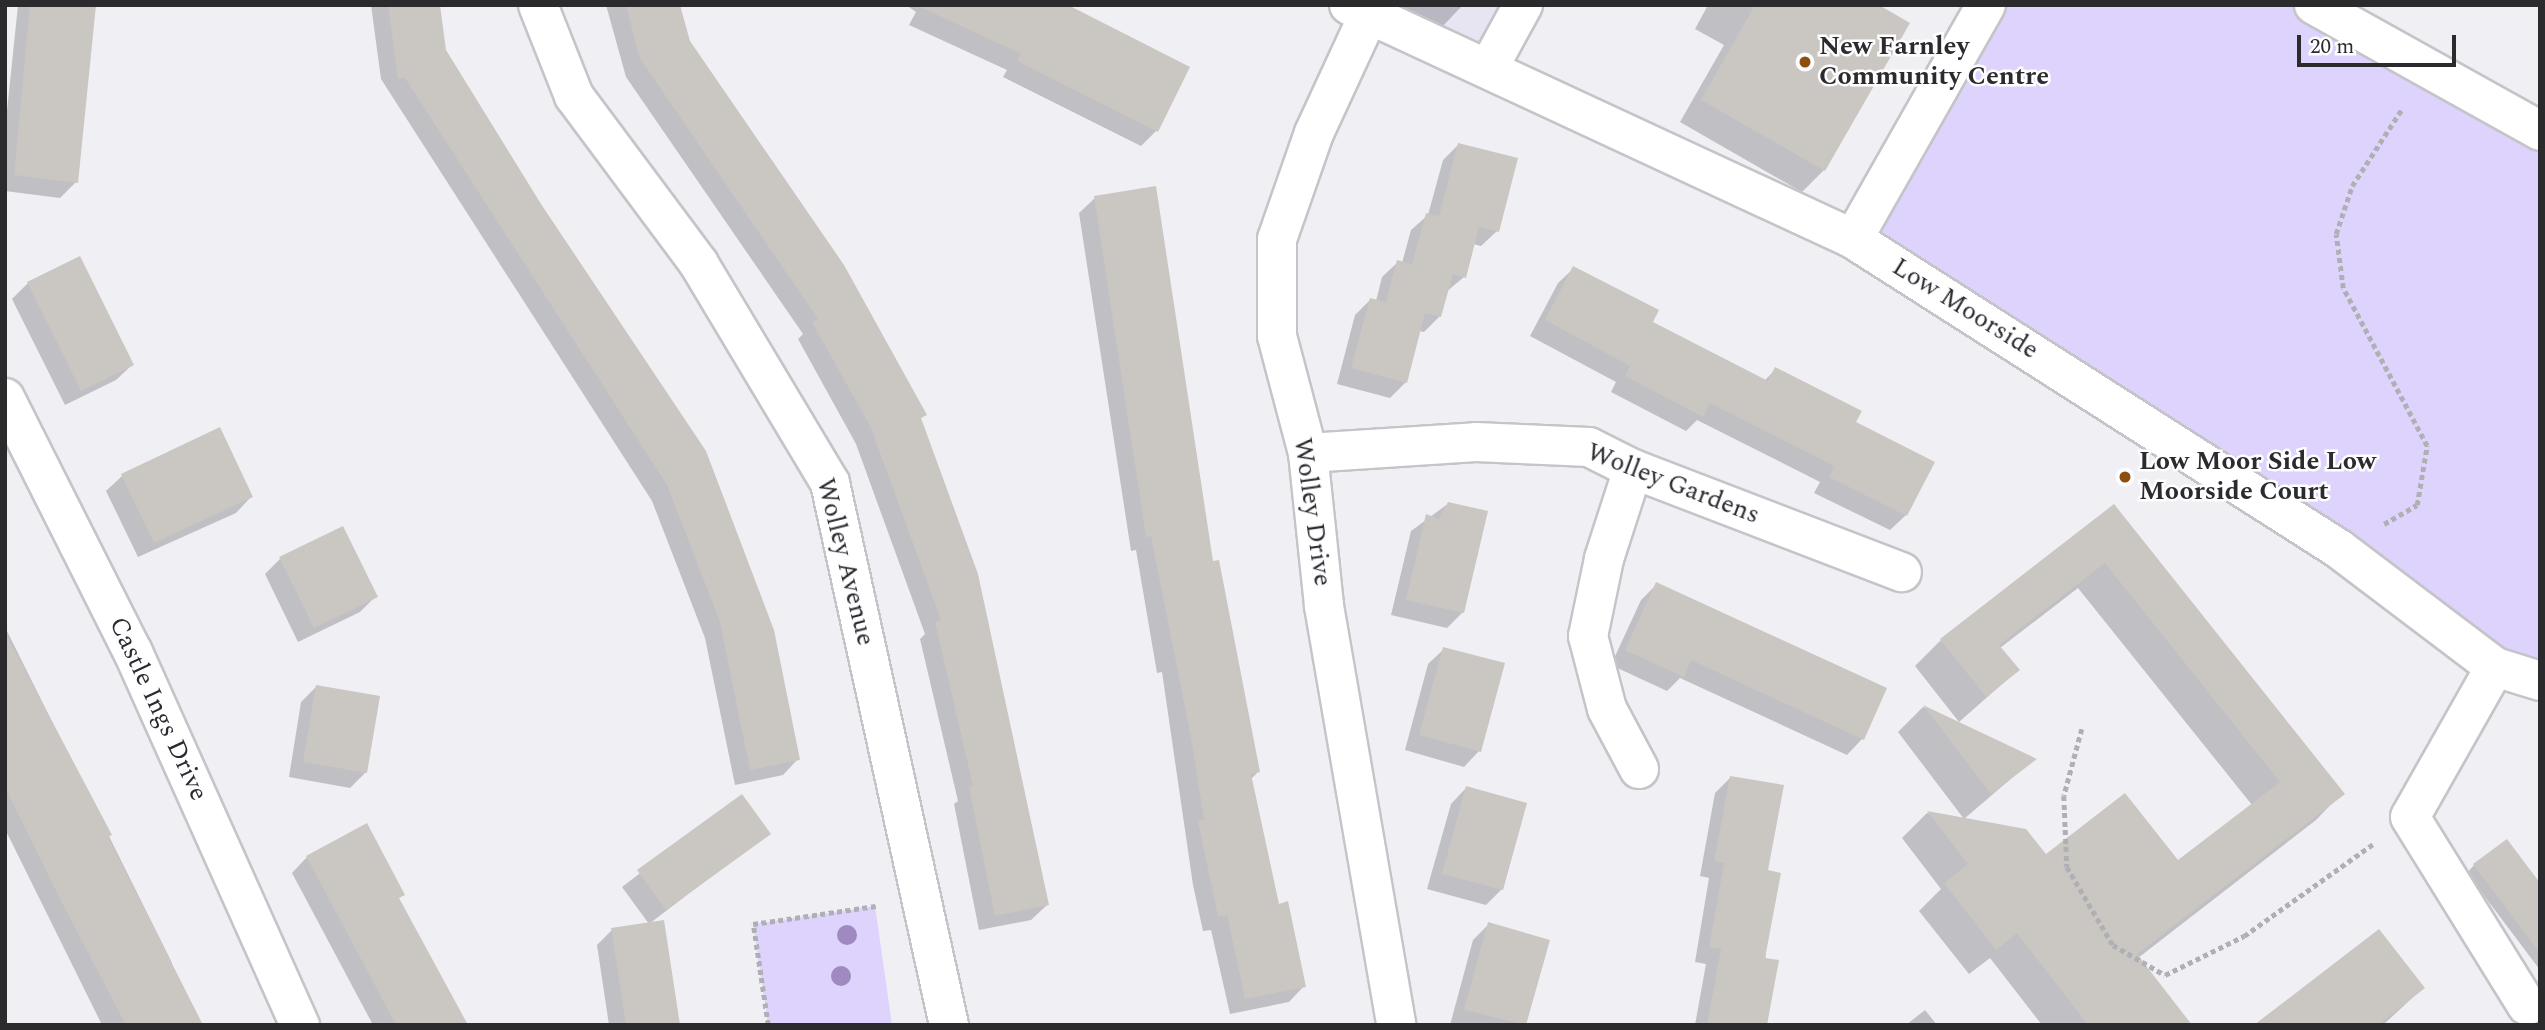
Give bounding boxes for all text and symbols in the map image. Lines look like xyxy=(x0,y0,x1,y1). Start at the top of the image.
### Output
scale bar xyxy=(2300,21,2459,65)
place label: New Farnley Community Centre xyxy=(1819,31,2049,92)
text: 20 m xyxy=(2310,31,2354,63)
marker: New Farnley Community Centre xyxy=(1797,54,1813,70)
street label: Low Moorside xyxy=(1886,252,2044,366)
street label: Wolley Drive xyxy=(1286,436,1338,588)
street label: Wolley Gardens xyxy=(1582,437,1764,531)
place label: Low Moor Side Low Moorside Court xyxy=(2139,446,2376,508)
marker: Low Moor Side Low Moorside Court xyxy=(2117,469,2133,485)
street label: Wolley Avenue xyxy=(809,475,881,649)
street label: Castle Ings Drive xyxy=(102,612,214,806)

